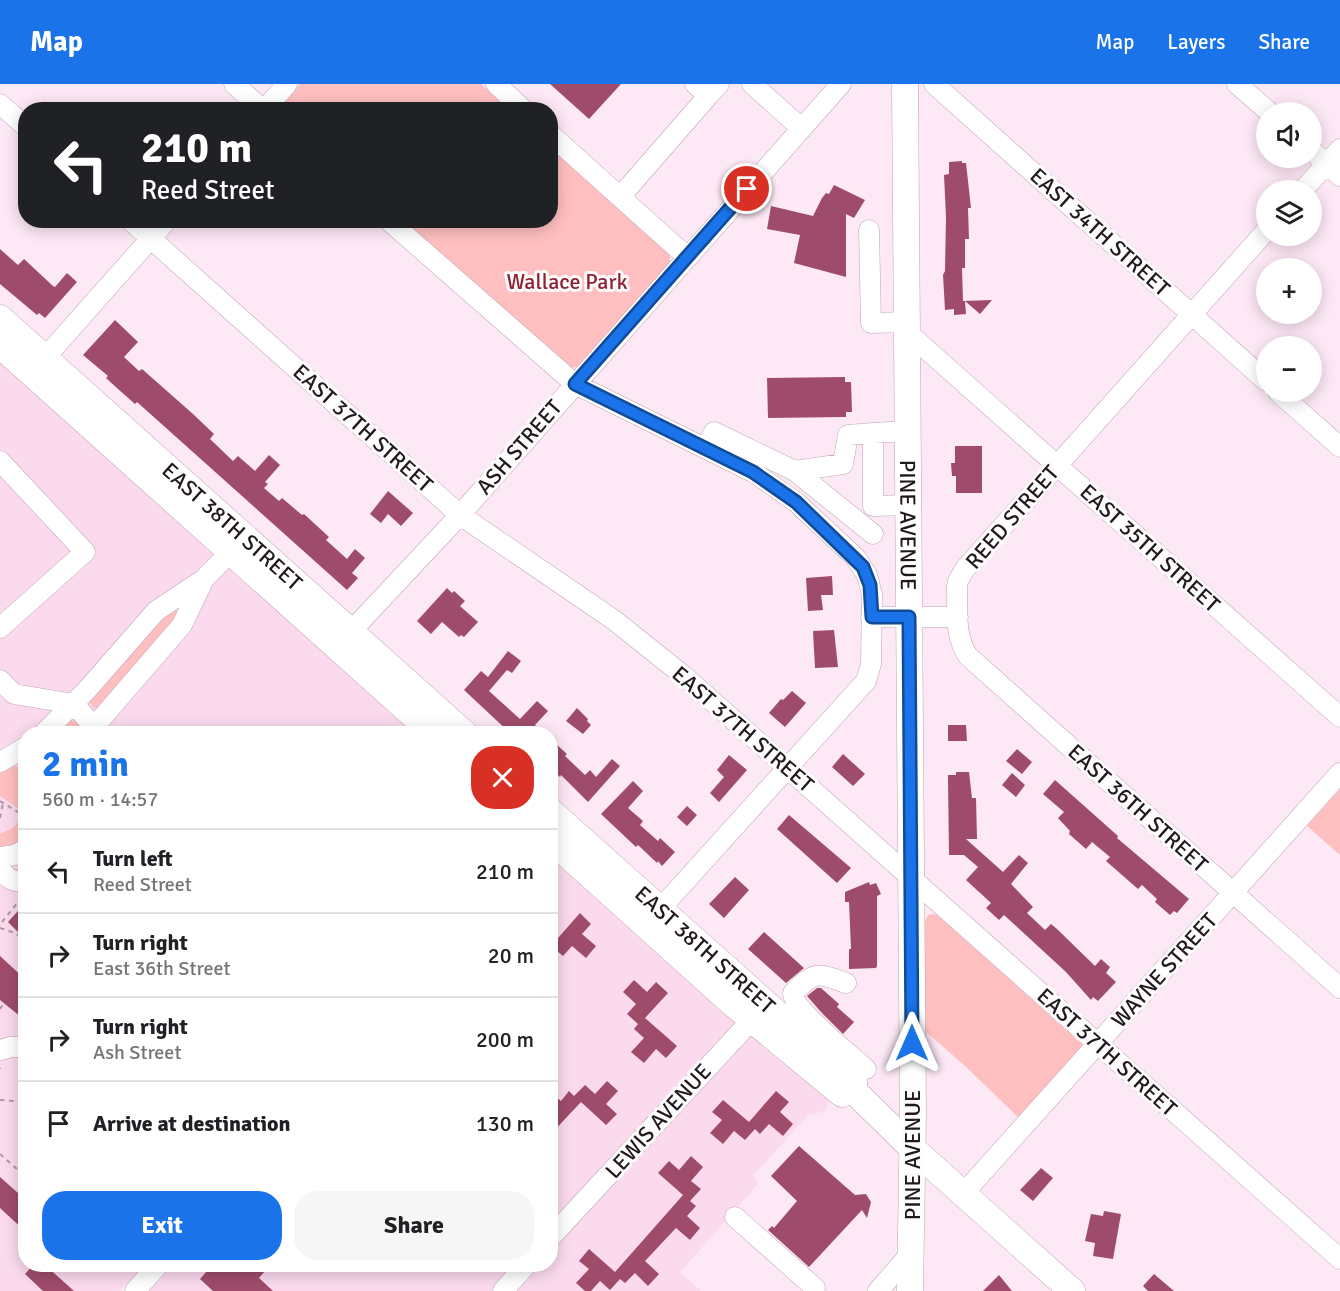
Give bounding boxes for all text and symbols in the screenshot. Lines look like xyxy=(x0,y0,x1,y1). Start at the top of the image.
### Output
text: Map xyxy=(30,25,83,59)
text: Map xyxy=(1096,29,1134,55)
text: Layers xyxy=(1167,29,1225,55)
text: Share xyxy=(1258,29,1310,55)
map controls xyxy=(1256,102,1322,402)
button: sound xyxy=(1256,102,1322,168)
text: 210 m xyxy=(141,123,252,174)
icon: left xyxy=(42,126,120,204)
street label: EAST 34TH STREET xyxy=(1025,162,1176,302)
pin xyxy=(721,163,772,214)
icon: arrive xyxy=(730,172,763,205)
text: Reed Street xyxy=(141,174,274,207)
button: layers xyxy=(1256,180,1322,246)
button: + xyxy=(1256,258,1322,324)
park label: Wallace Park xyxy=(506,268,628,295)
button: − xyxy=(1256,336,1322,402)
street label: EAST 37TH STREET xyxy=(288,358,439,498)
street label: ASH STREET xyxy=(471,394,568,500)
street label: EAST 38TH STREET xyxy=(157,456,308,596)
street label: PINE AVENUE xyxy=(894,459,922,590)
street label: REED STREET xyxy=(960,459,1064,574)
street label: EAST 35TH STREET xyxy=(1075,478,1226,618)
street label: EAST 37TH STREET xyxy=(667,660,819,798)
street label: EAST 36TH STREET xyxy=(1063,738,1214,878)
text: 2 min xyxy=(42,742,129,787)
button: close xyxy=(471,746,534,809)
text: 560 m · 14:57 xyxy=(42,787,158,812)
text: Turn left xyxy=(93,845,173,872)
icon: left xyxy=(42,855,75,888)
text: 210 m xyxy=(476,858,534,885)
text: Reed Street xyxy=(93,872,192,897)
street label: EAST 38TH STREET xyxy=(629,880,781,1019)
street label: WAYNE STREET xyxy=(1105,907,1223,1033)
text: Turn right xyxy=(93,929,188,956)
icon: right xyxy=(42,939,75,972)
text: 20 m xyxy=(488,942,534,969)
text: East 36th Street xyxy=(93,956,230,981)
street label: EAST 37TH STREET xyxy=(1032,982,1183,1122)
position arrow xyxy=(880,1011,944,1075)
text: Turn right xyxy=(93,1013,188,1040)
icon: right xyxy=(42,1023,75,1056)
text: 200 m xyxy=(476,1026,534,1053)
text: Ash Street xyxy=(93,1040,181,1065)
street label: LEWIS AVENUE xyxy=(599,1058,717,1184)
street label: PINE AVENUE xyxy=(899,1090,926,1220)
icon: arrive xyxy=(42,1107,75,1140)
text: Arrive at destination xyxy=(93,1110,290,1137)
text: 130 m xyxy=(476,1110,534,1137)
button: Exit xyxy=(42,1191,282,1260)
button: Share xyxy=(294,1191,534,1260)

